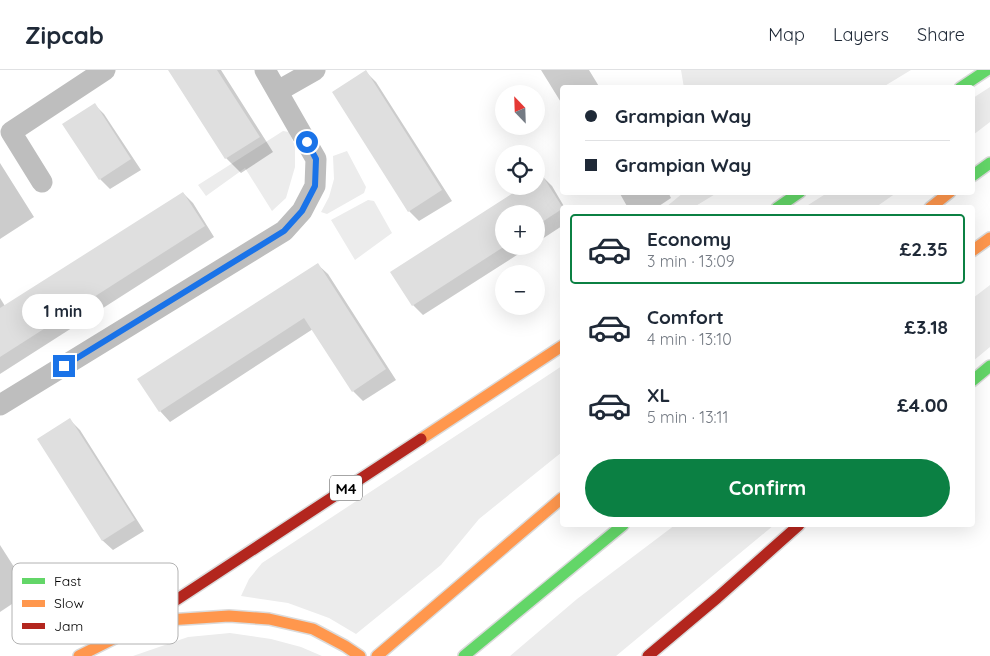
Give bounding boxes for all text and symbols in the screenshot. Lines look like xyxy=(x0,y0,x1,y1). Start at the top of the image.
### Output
text: Zipcab xyxy=(25,20,104,50)
text: Map xyxy=(768,23,805,46)
text: Layers xyxy=(833,23,889,46)
text: Share xyxy=(917,23,965,46)
north arrow xyxy=(495,85,545,135)
map controls xyxy=(495,85,545,315)
text: Grampian Way xyxy=(615,104,752,128)
route start xyxy=(296,131,318,153)
button: locate xyxy=(495,145,545,195)
text: Grampian Way xyxy=(615,153,752,177)
button: + xyxy=(495,205,545,255)
icon: car xyxy=(587,227,632,272)
text: Economy xyxy=(647,227,731,251)
text: £2.35 xyxy=(899,237,948,261)
text: 3 min · 13:09 xyxy=(647,251,735,271)
button: − xyxy=(495,265,545,315)
callout: 1 min xyxy=(23,294,105,328)
text: 1 min xyxy=(44,301,82,321)
icon: car xyxy=(587,305,632,350)
text: Comfort xyxy=(647,305,724,329)
text: £3.18 xyxy=(904,315,948,339)
text: 4 min · 13:10 xyxy=(647,329,732,349)
route end xyxy=(53,355,75,377)
icon: car xyxy=(587,383,632,428)
text: XL xyxy=(647,383,670,407)
text: £4.00 xyxy=(897,393,948,417)
text: 5 min · 13:11 xyxy=(647,407,728,427)
button: Confirm xyxy=(585,459,950,517)
road number: M4 xyxy=(330,476,362,500)
legend xyxy=(12,563,178,644)
text: Fast xyxy=(54,572,82,590)
text: Slow xyxy=(54,594,84,612)
text: Jam xyxy=(54,617,83,635)

